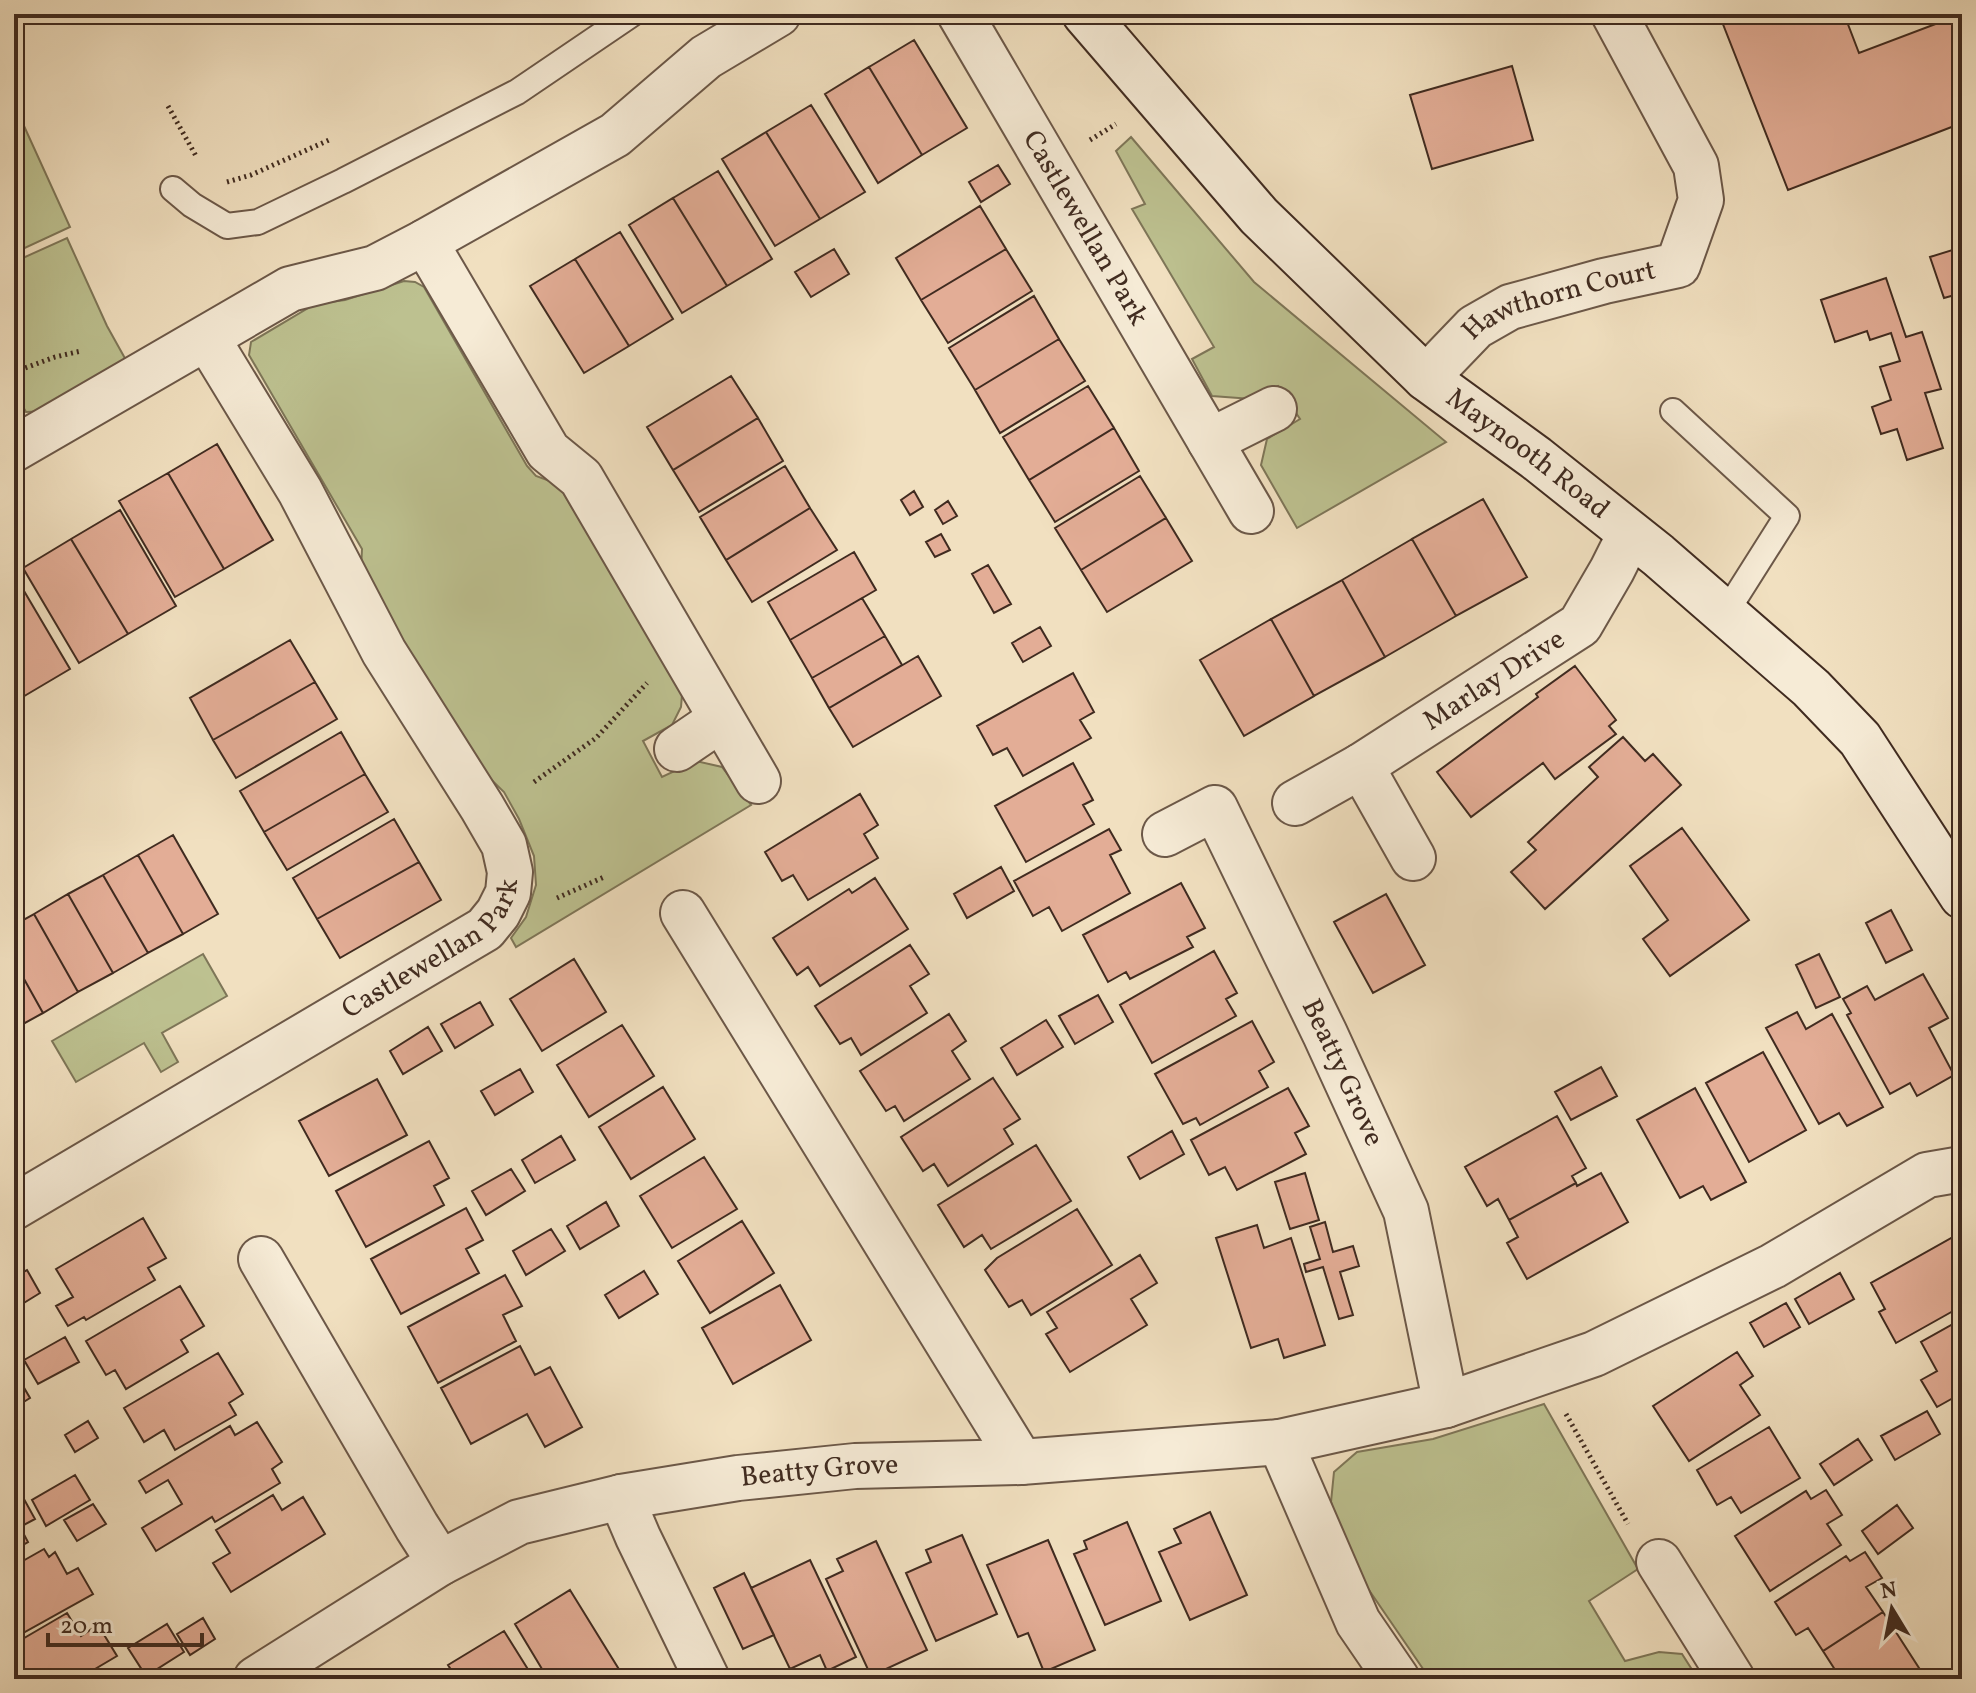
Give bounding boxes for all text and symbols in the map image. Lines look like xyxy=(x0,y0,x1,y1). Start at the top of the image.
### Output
street label: Castlewellan Park xyxy=(1013,123,1158,333)
street label: Hawthorn Court xyxy=(1453,251,1659,349)
street label: Maynooth Road xyxy=(1438,379,1618,529)
street label: Marlay Drive xyxy=(1416,620,1573,740)
street label: Castlewellan Park xyxy=(335,877,529,1029)
street label: Beatty Grove xyxy=(1291,992,1393,1153)
street label: Beatty Grove xyxy=(739,1445,899,1497)
north arrow xyxy=(1852,1569,1932,1649)
text: N xyxy=(1878,1575,1900,1608)
scale bar xyxy=(48,1597,202,1647)
text: 20 m xyxy=(60,1610,113,1644)

